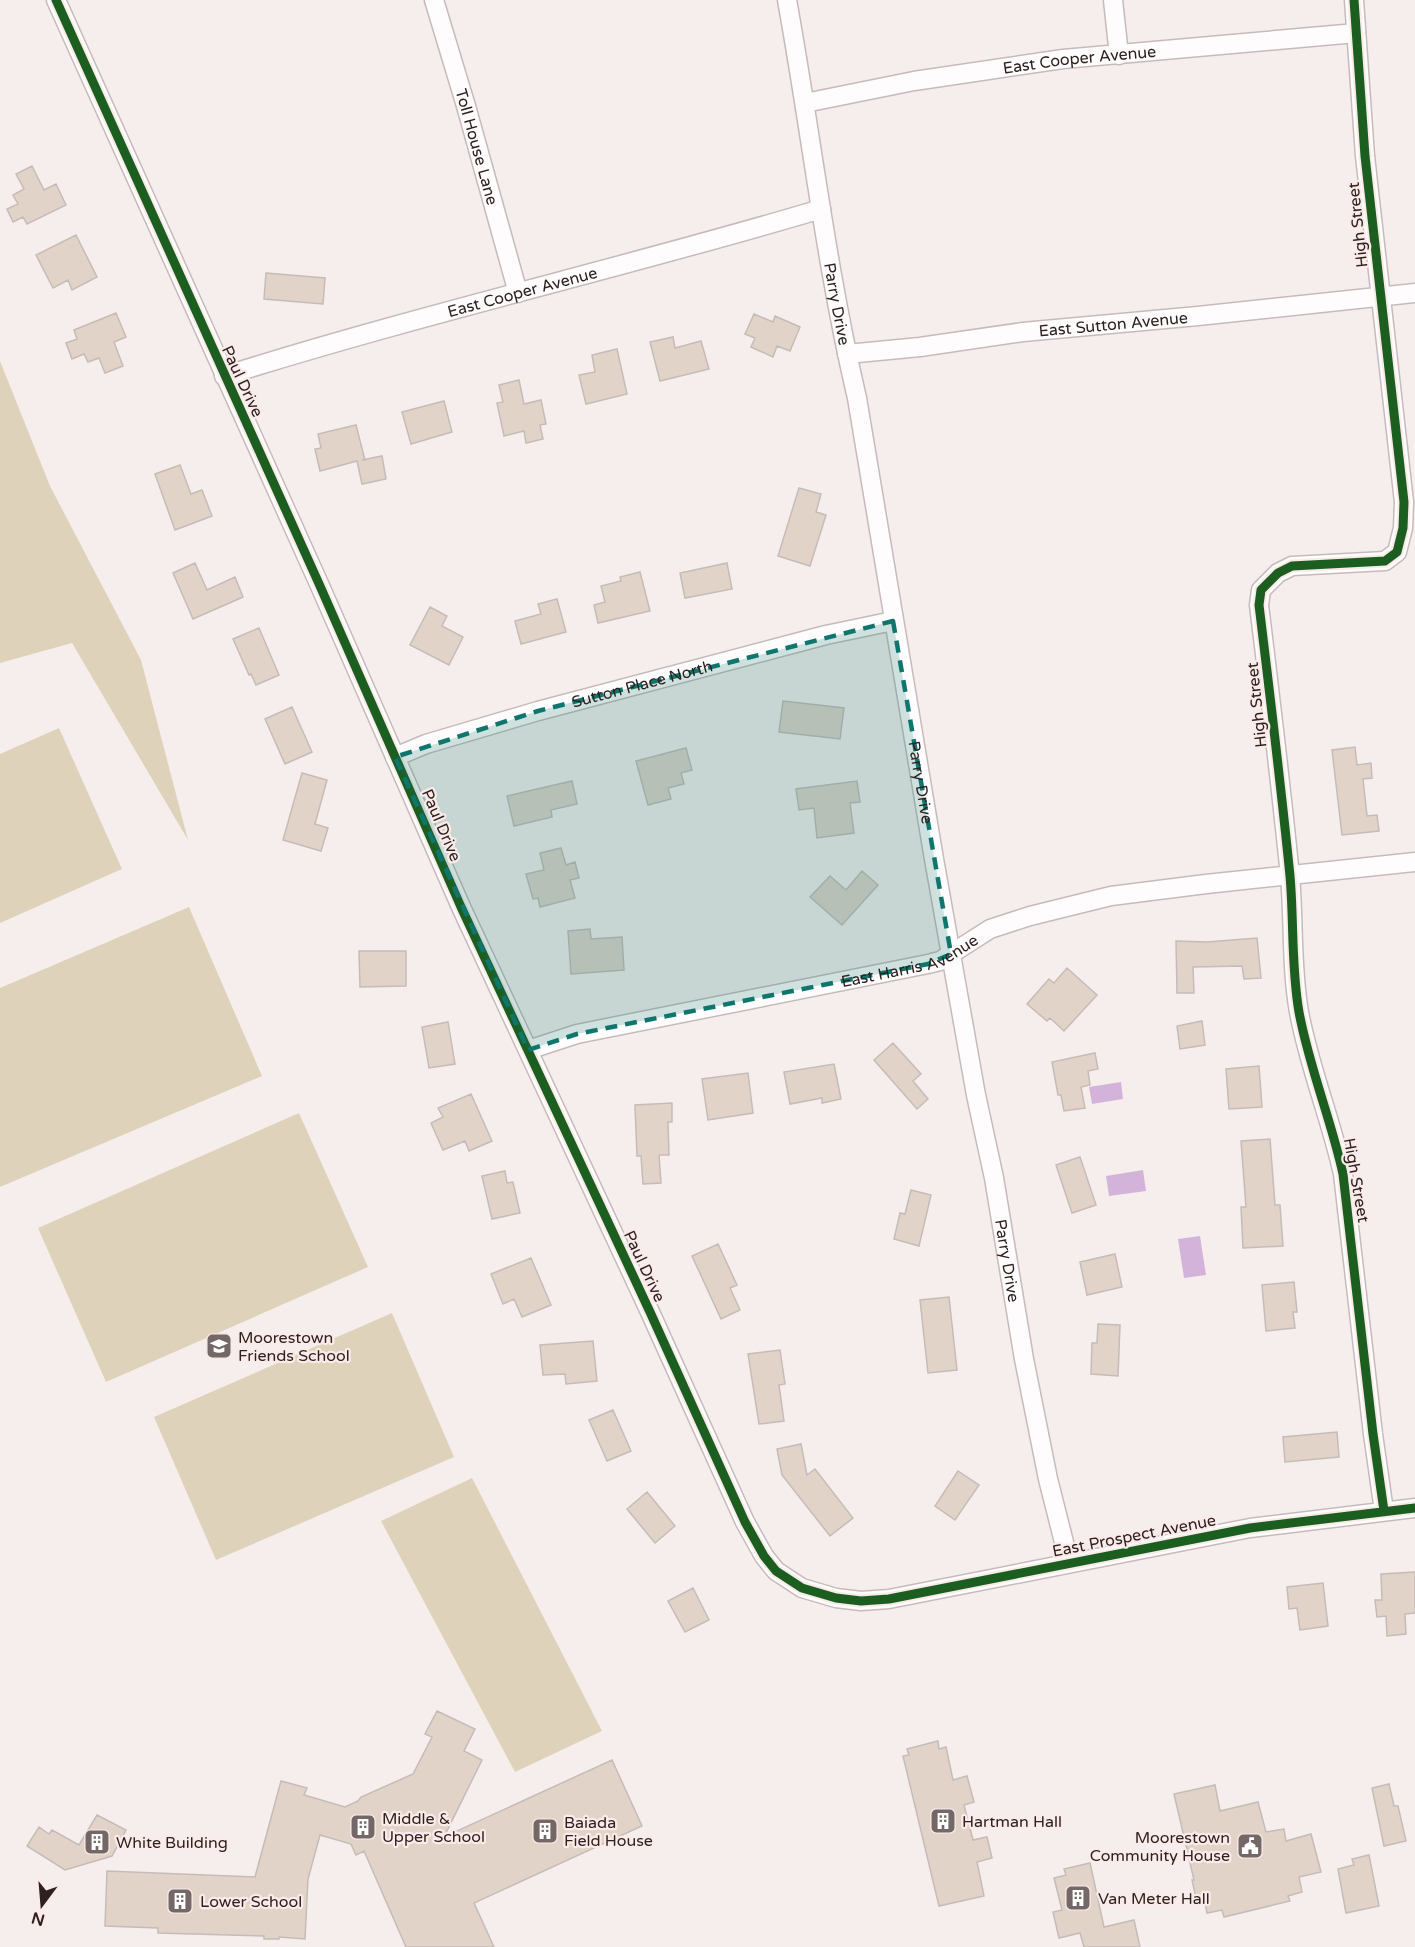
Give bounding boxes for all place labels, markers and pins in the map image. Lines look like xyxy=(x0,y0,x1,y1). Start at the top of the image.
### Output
place label: Moorestown Friends School xyxy=(238,1328,350,1366)
school or university icon: Moorestown Friends School xyxy=(204,1331,234,1361)
building icon: Hartman Hall xyxy=(928,1806,958,1836)
place label: Middle & Upper School xyxy=(382,1809,485,1847)
building icon: Middle & Upper School xyxy=(348,1812,378,1842)
place label: Hartman Hall xyxy=(962,1812,1062,1832)
place label: Baiada Field House xyxy=(564,1813,653,1851)
building icon: Baiada Field House xyxy=(530,1816,560,1846)
building icon: White Building xyxy=(82,1827,112,1857)
place label: Moorestown Community House xyxy=(1090,1828,1230,1866)
public building icon: Moorestown Community House xyxy=(1235,1831,1265,1861)
place label: White Building xyxy=(116,1833,228,1853)
building icon: Van Meter Hall xyxy=(1063,1883,1093,1913)
building icon: Lower School xyxy=(165,1886,195,1916)
place label: Van Meter Hall xyxy=(1098,1889,1210,1909)
place label: Lower School xyxy=(200,1892,302,1912)

